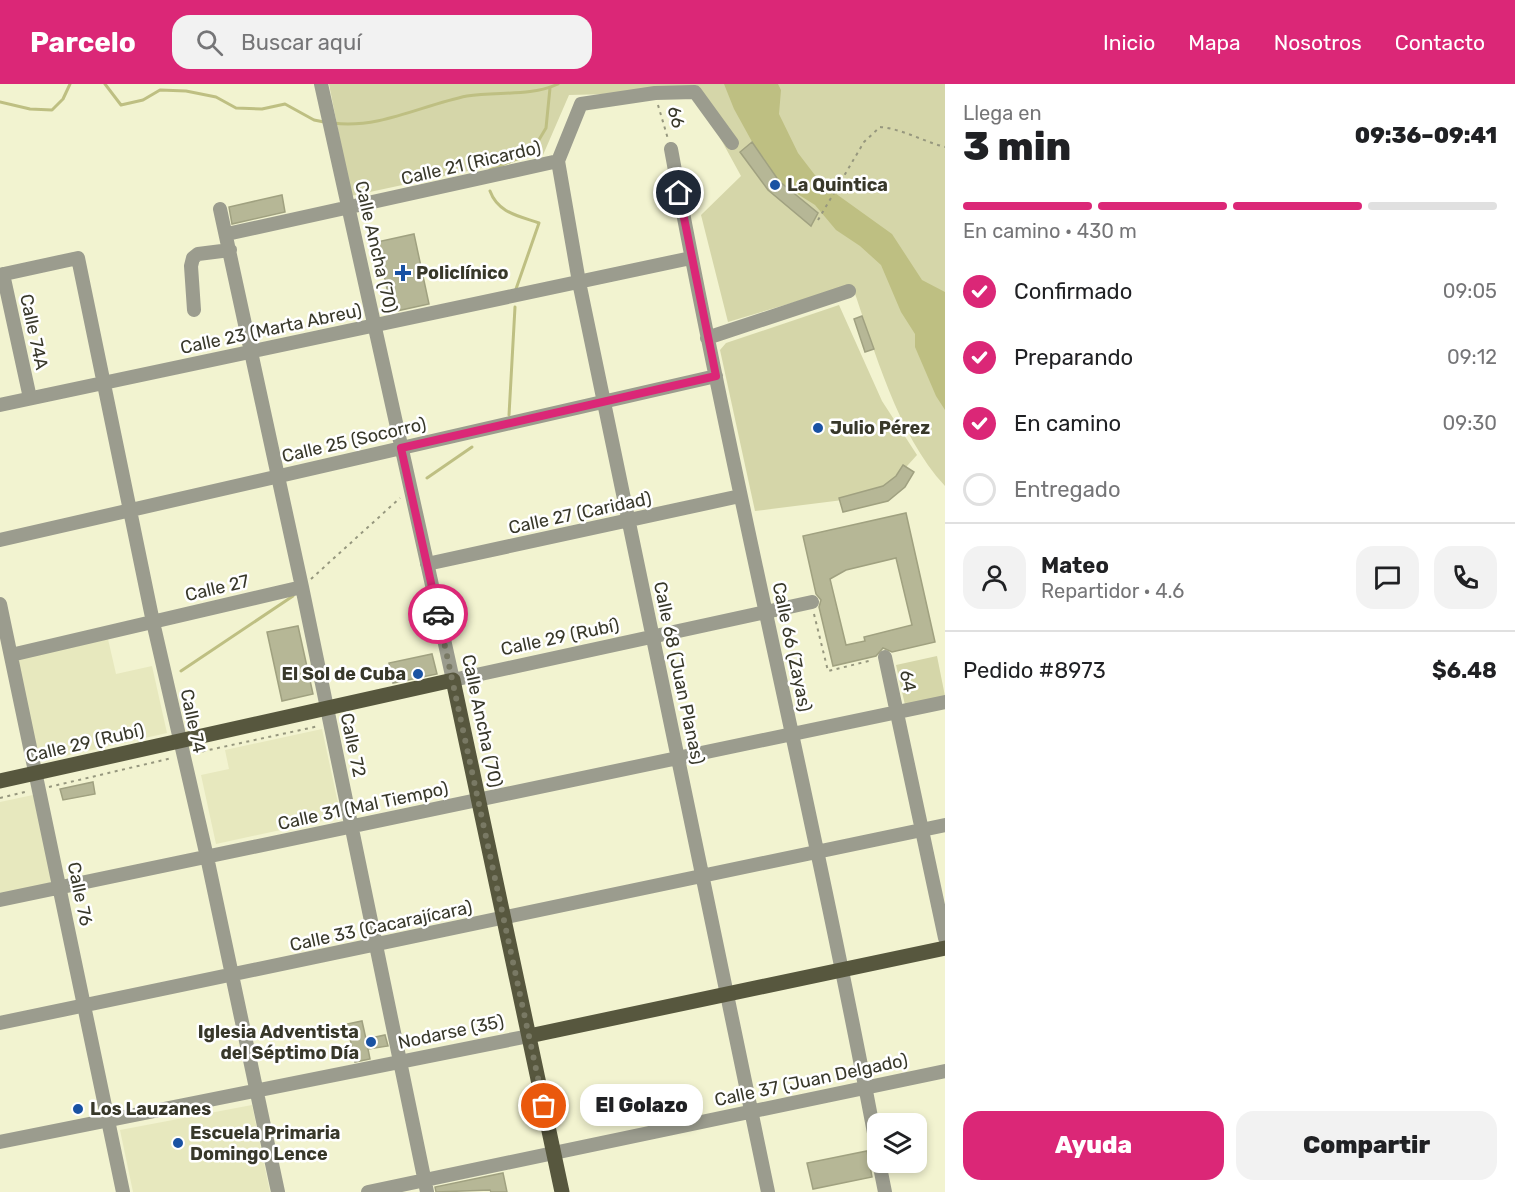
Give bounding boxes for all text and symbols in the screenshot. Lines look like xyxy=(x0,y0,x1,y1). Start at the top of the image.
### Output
search box xyxy=(172,15,592,69)
text: Parcelo xyxy=(30,26,136,59)
icon: search xyxy=(193,26,226,59)
text: Buscar aquí xyxy=(241,29,362,56)
text: Inicio xyxy=(1103,30,1155,55)
text: Mapa xyxy=(1188,30,1241,55)
text: Nosotros xyxy=(1274,30,1362,55)
text: Contacto xyxy=(1395,30,1485,55)
text: Llega en xyxy=(963,101,1042,125)
street label: 66 xyxy=(662,104,690,131)
text: 09:36–09:41 xyxy=(1355,122,1497,149)
text: 3 min xyxy=(963,124,1071,170)
street label: Calle 21 (Ricardo) xyxy=(399,136,543,190)
pin xyxy=(653,167,704,218)
place label: La Quintica xyxy=(787,174,888,196)
icon: home xyxy=(662,176,695,209)
marker: La Quintica xyxy=(768,178,782,192)
street label: Calle Ancha (70) xyxy=(350,179,402,315)
text: En camino · 430 m xyxy=(963,219,1137,243)
place label: Policlínico xyxy=(416,262,509,284)
marker: Policlínico xyxy=(394,264,412,282)
icon: check xyxy=(963,275,996,308)
text: Confirmado xyxy=(1014,278,1132,305)
text: 09:05 xyxy=(1443,279,1497,303)
street label: Calle 74A xyxy=(15,292,53,372)
street label: Calle 23 (Marta Abreu) xyxy=(178,299,364,359)
icon: check xyxy=(963,341,996,374)
text: Preparando xyxy=(1014,344,1133,371)
text: 09:12 xyxy=(1447,345,1497,369)
icon: check xyxy=(963,407,996,440)
text: En camino xyxy=(1014,410,1121,437)
text: 09:30 xyxy=(1443,411,1497,435)
street label: Calle 25 (Socorro) xyxy=(280,413,428,467)
place label: Julio Pérez xyxy=(830,417,930,439)
marker: Julio Pérez xyxy=(811,421,825,435)
text: Entregado xyxy=(1014,476,1121,503)
street label: Calle 27 (Caridad) xyxy=(507,487,653,539)
button: person xyxy=(963,546,1026,609)
button: chat xyxy=(1356,546,1419,609)
button: phone xyxy=(1434,546,1497,609)
text: Mateo xyxy=(1041,552,1109,579)
street label: Calle 27 xyxy=(183,570,251,606)
street label: Calle 68 (Juan Planas) xyxy=(649,579,709,767)
text: Repartidor · 4.6 xyxy=(1041,579,1184,603)
street label: Calle 66 (Zayas) xyxy=(768,580,816,714)
courier xyxy=(408,584,468,644)
icon: car xyxy=(422,598,455,631)
street label: Calle 29 (Rubí) xyxy=(499,614,621,660)
street label: Calle Ancha (70) xyxy=(457,653,507,789)
text: Pedido #8973 xyxy=(963,657,1106,684)
text: $6.48 xyxy=(1432,657,1497,684)
place label: El Sol de Cuba xyxy=(282,663,406,685)
marker: El Sol de Cuba xyxy=(411,667,425,681)
street label: 64 xyxy=(895,668,921,694)
street label: Calle 74 xyxy=(175,687,211,755)
street label: Calle 72 xyxy=(335,711,371,779)
street label: Calle 29 (Rubí) xyxy=(24,719,146,767)
street label: Calle 31 (Mal Tiempo) xyxy=(276,777,450,835)
street label: Calle 76 xyxy=(63,860,98,928)
street label: Calle 33 (Cacarajícara) xyxy=(288,896,474,956)
street label: Nodarse (35) xyxy=(396,1010,506,1054)
place label: Iglesia Adventista del Séptimo Día xyxy=(198,1021,359,1064)
marker: Iglesia Adventista del Séptimo Día xyxy=(364,1035,378,1049)
street label: Calle 37 (Juan Delgado) xyxy=(712,1049,910,1111)
pin xyxy=(518,1080,569,1131)
callout: El Golazo xyxy=(580,1085,703,1127)
icon: bag xyxy=(527,1089,560,1122)
text: El Golazo xyxy=(595,1093,688,1117)
place label: Los Lauzanes xyxy=(90,1098,211,1120)
marker: Los Lauzanes xyxy=(71,1102,85,1116)
button: Ayuda xyxy=(963,1111,1224,1180)
button: Compartir xyxy=(1236,1111,1497,1180)
map controls xyxy=(867,1113,927,1173)
button: layers xyxy=(867,1113,927,1173)
place label: Escuela Primaria Domingo Lence xyxy=(190,1122,340,1165)
marker: Escuela Primaria Domingo Lence xyxy=(171,1136,185,1150)

